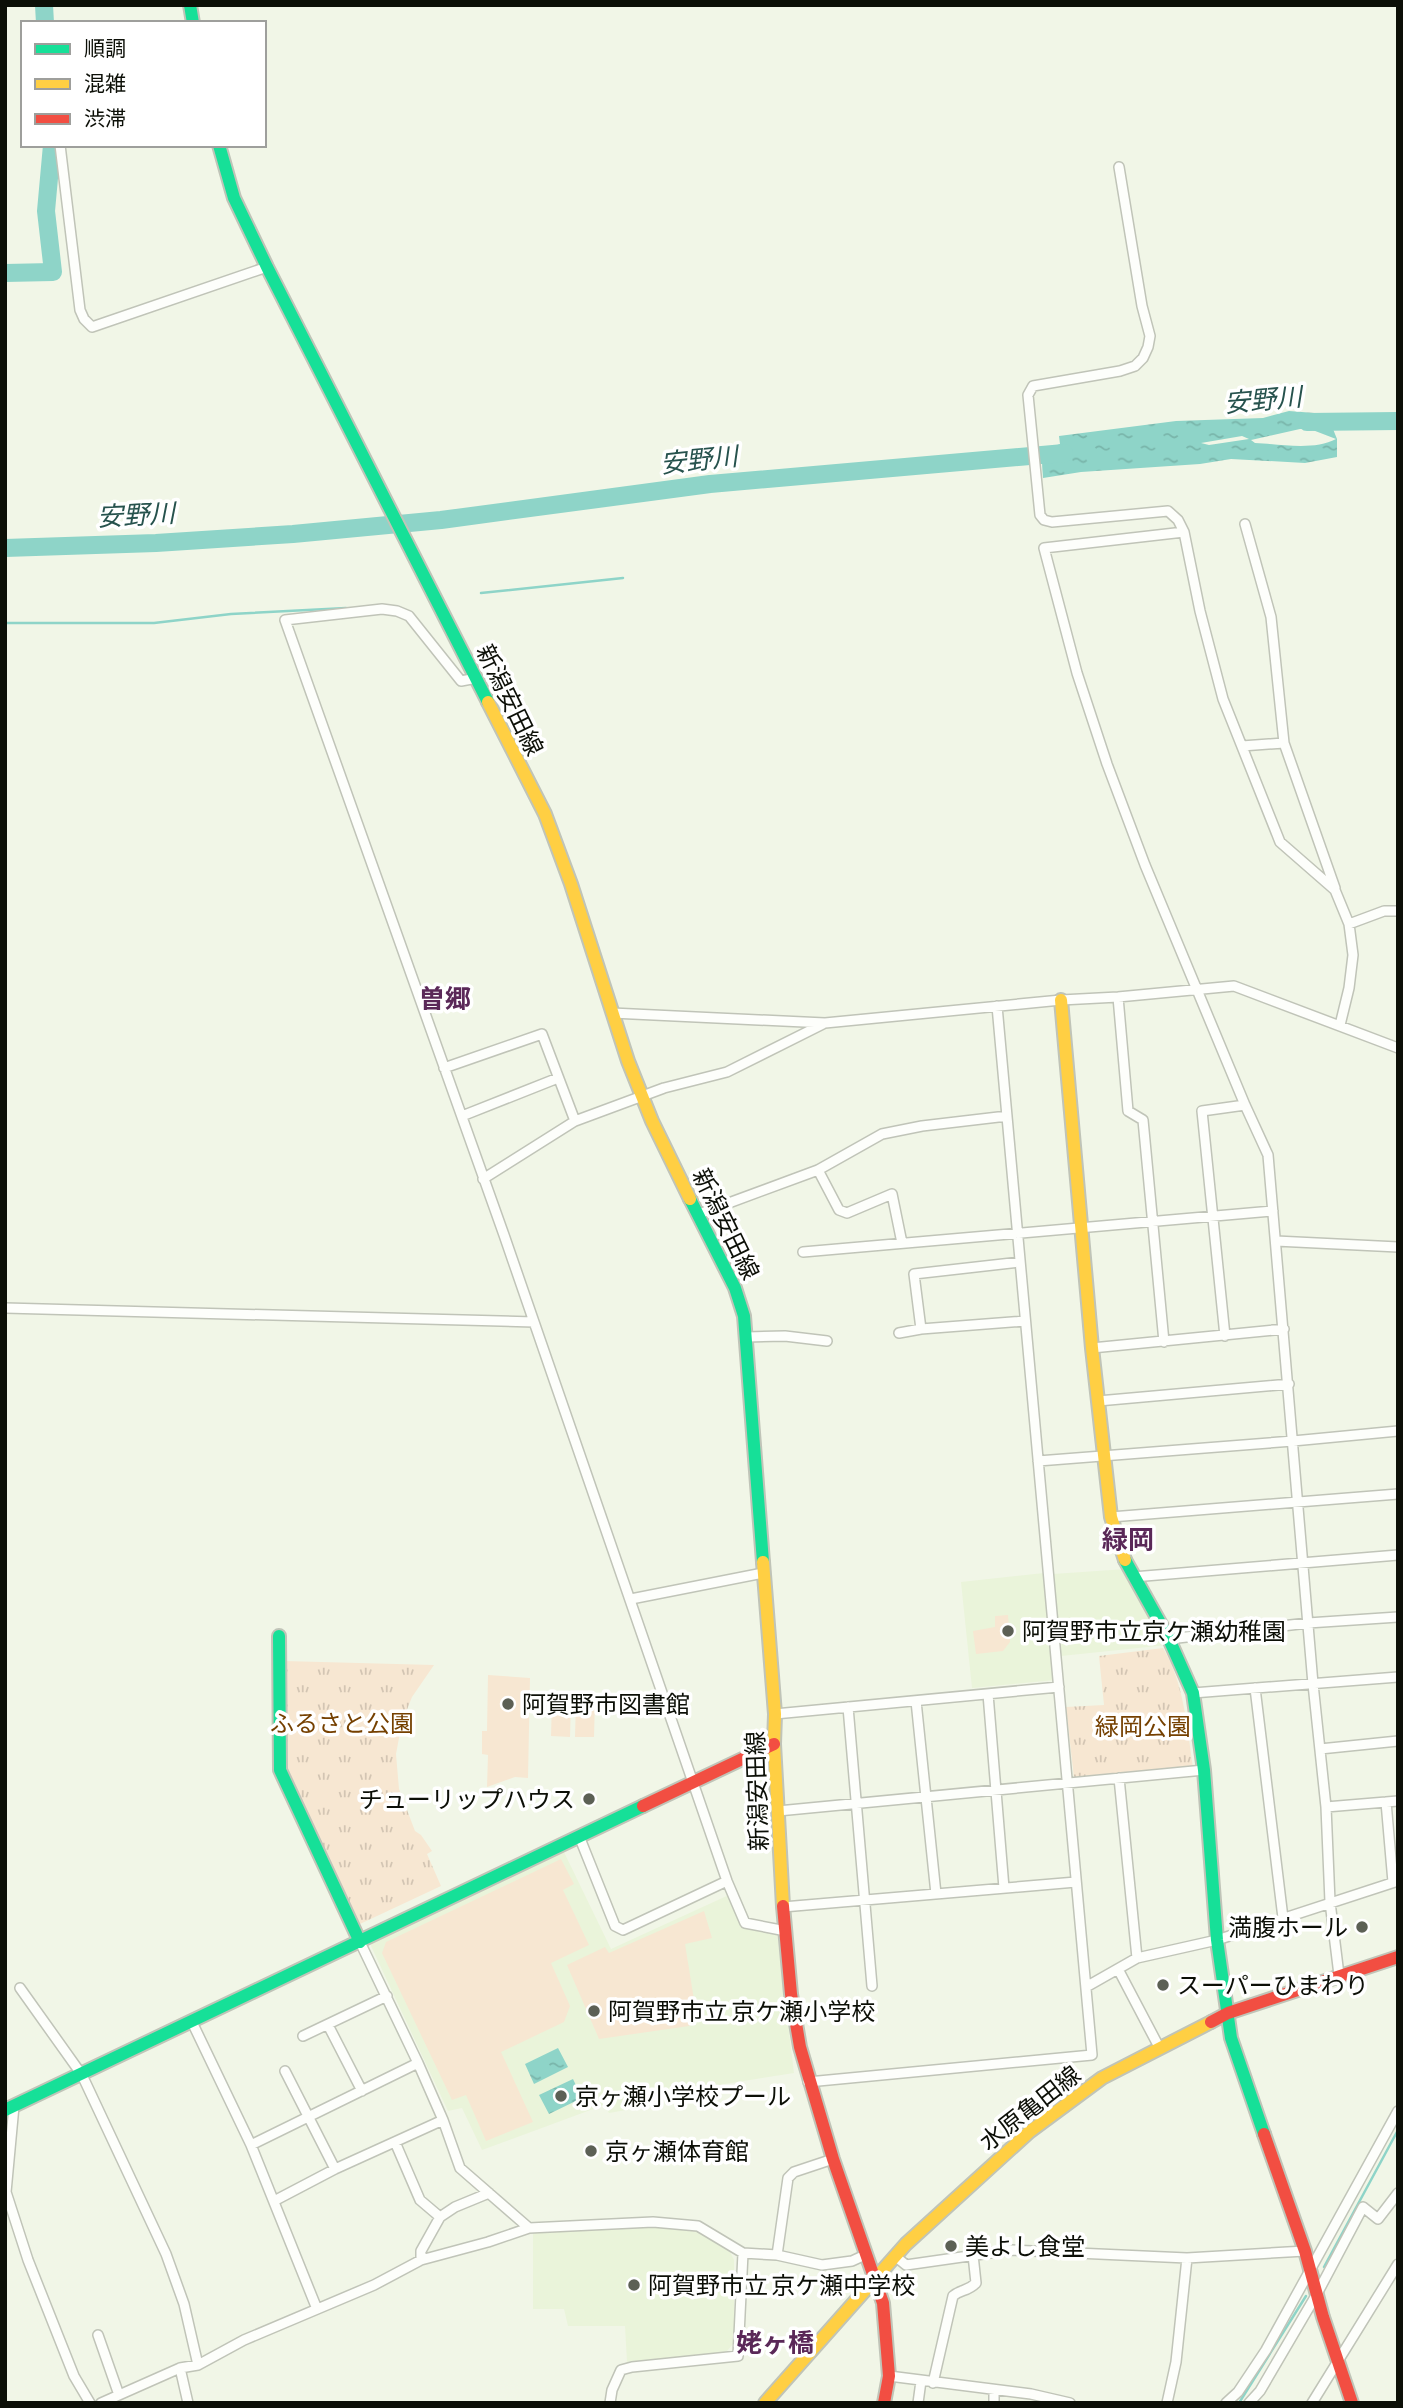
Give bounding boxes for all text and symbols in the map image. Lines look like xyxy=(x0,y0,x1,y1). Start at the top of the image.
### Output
legend xyxy=(21,21,266,147)
text: 順調 xyxy=(84,36,126,60)
text: 混雑 xyxy=(84,71,126,95)
text: 渋滞 xyxy=(84,106,126,130)
water label: 安野川 xyxy=(1223,381,1306,418)
water label: 安野川 xyxy=(659,441,742,479)
water label: 安野川 xyxy=(96,498,179,532)
street label: 新潟安田線 xyxy=(472,640,548,760)
district label: 曽郷 xyxy=(419,984,471,1014)
street label: 新潟安田線 xyxy=(688,1164,764,1284)
district label: 緑岡 xyxy=(1102,1525,1154,1555)
place label: 阿賀野市立京ケ瀬幼稚園 xyxy=(1022,1618,1286,1645)
marker: 阿賀野市立京ケ瀬幼稚園 xyxy=(1000,1623,1016,1639)
place label: 阿賀野市図書館 xyxy=(522,1691,690,1718)
marker: 阿賀野市図書館 xyxy=(500,1696,516,1712)
park label: ふるさと公園 xyxy=(270,1710,414,1737)
park label: 緑岡公園 xyxy=(1095,1713,1191,1740)
street label: 新潟安田線 xyxy=(741,1731,773,1851)
place label: チューリップハウス xyxy=(359,1786,575,1813)
marker: チューリップハウス xyxy=(581,1791,597,1807)
place label: 満腹ホール xyxy=(1228,1914,1348,1941)
marker: 満腹ホール xyxy=(1354,1919,1370,1935)
place label: スーパーひまわり xyxy=(1177,1972,1369,1999)
marker: スーパーひまわり xyxy=(1155,1977,1171,1993)
place label: 阿賀野市立 京ケ瀬小学校 xyxy=(608,1998,875,2025)
marker: 阿賀野市立 京ケ瀬小学校 xyxy=(586,2003,602,2019)
street label: 水原亀田線 xyxy=(974,2060,1086,2156)
place label: 京ヶ瀬小学校プール xyxy=(575,2083,791,2110)
marker: 京ヶ瀬小学校プール xyxy=(553,2088,569,2104)
place label: 京ヶ瀬体育館 xyxy=(605,2138,749,2165)
marker: 京ヶ瀬体育館 xyxy=(583,2143,599,2159)
place label: 美よし食堂 xyxy=(965,2233,1085,2260)
marker: 美よし食堂 xyxy=(943,2238,959,2254)
place label: 阿賀野市立 京ケ瀬中学校 xyxy=(648,2272,915,2299)
marker: 阿賀野市立 京ケ瀬中学校 xyxy=(626,2277,642,2293)
district label: 姥ヶ橋 xyxy=(736,2328,814,2358)

